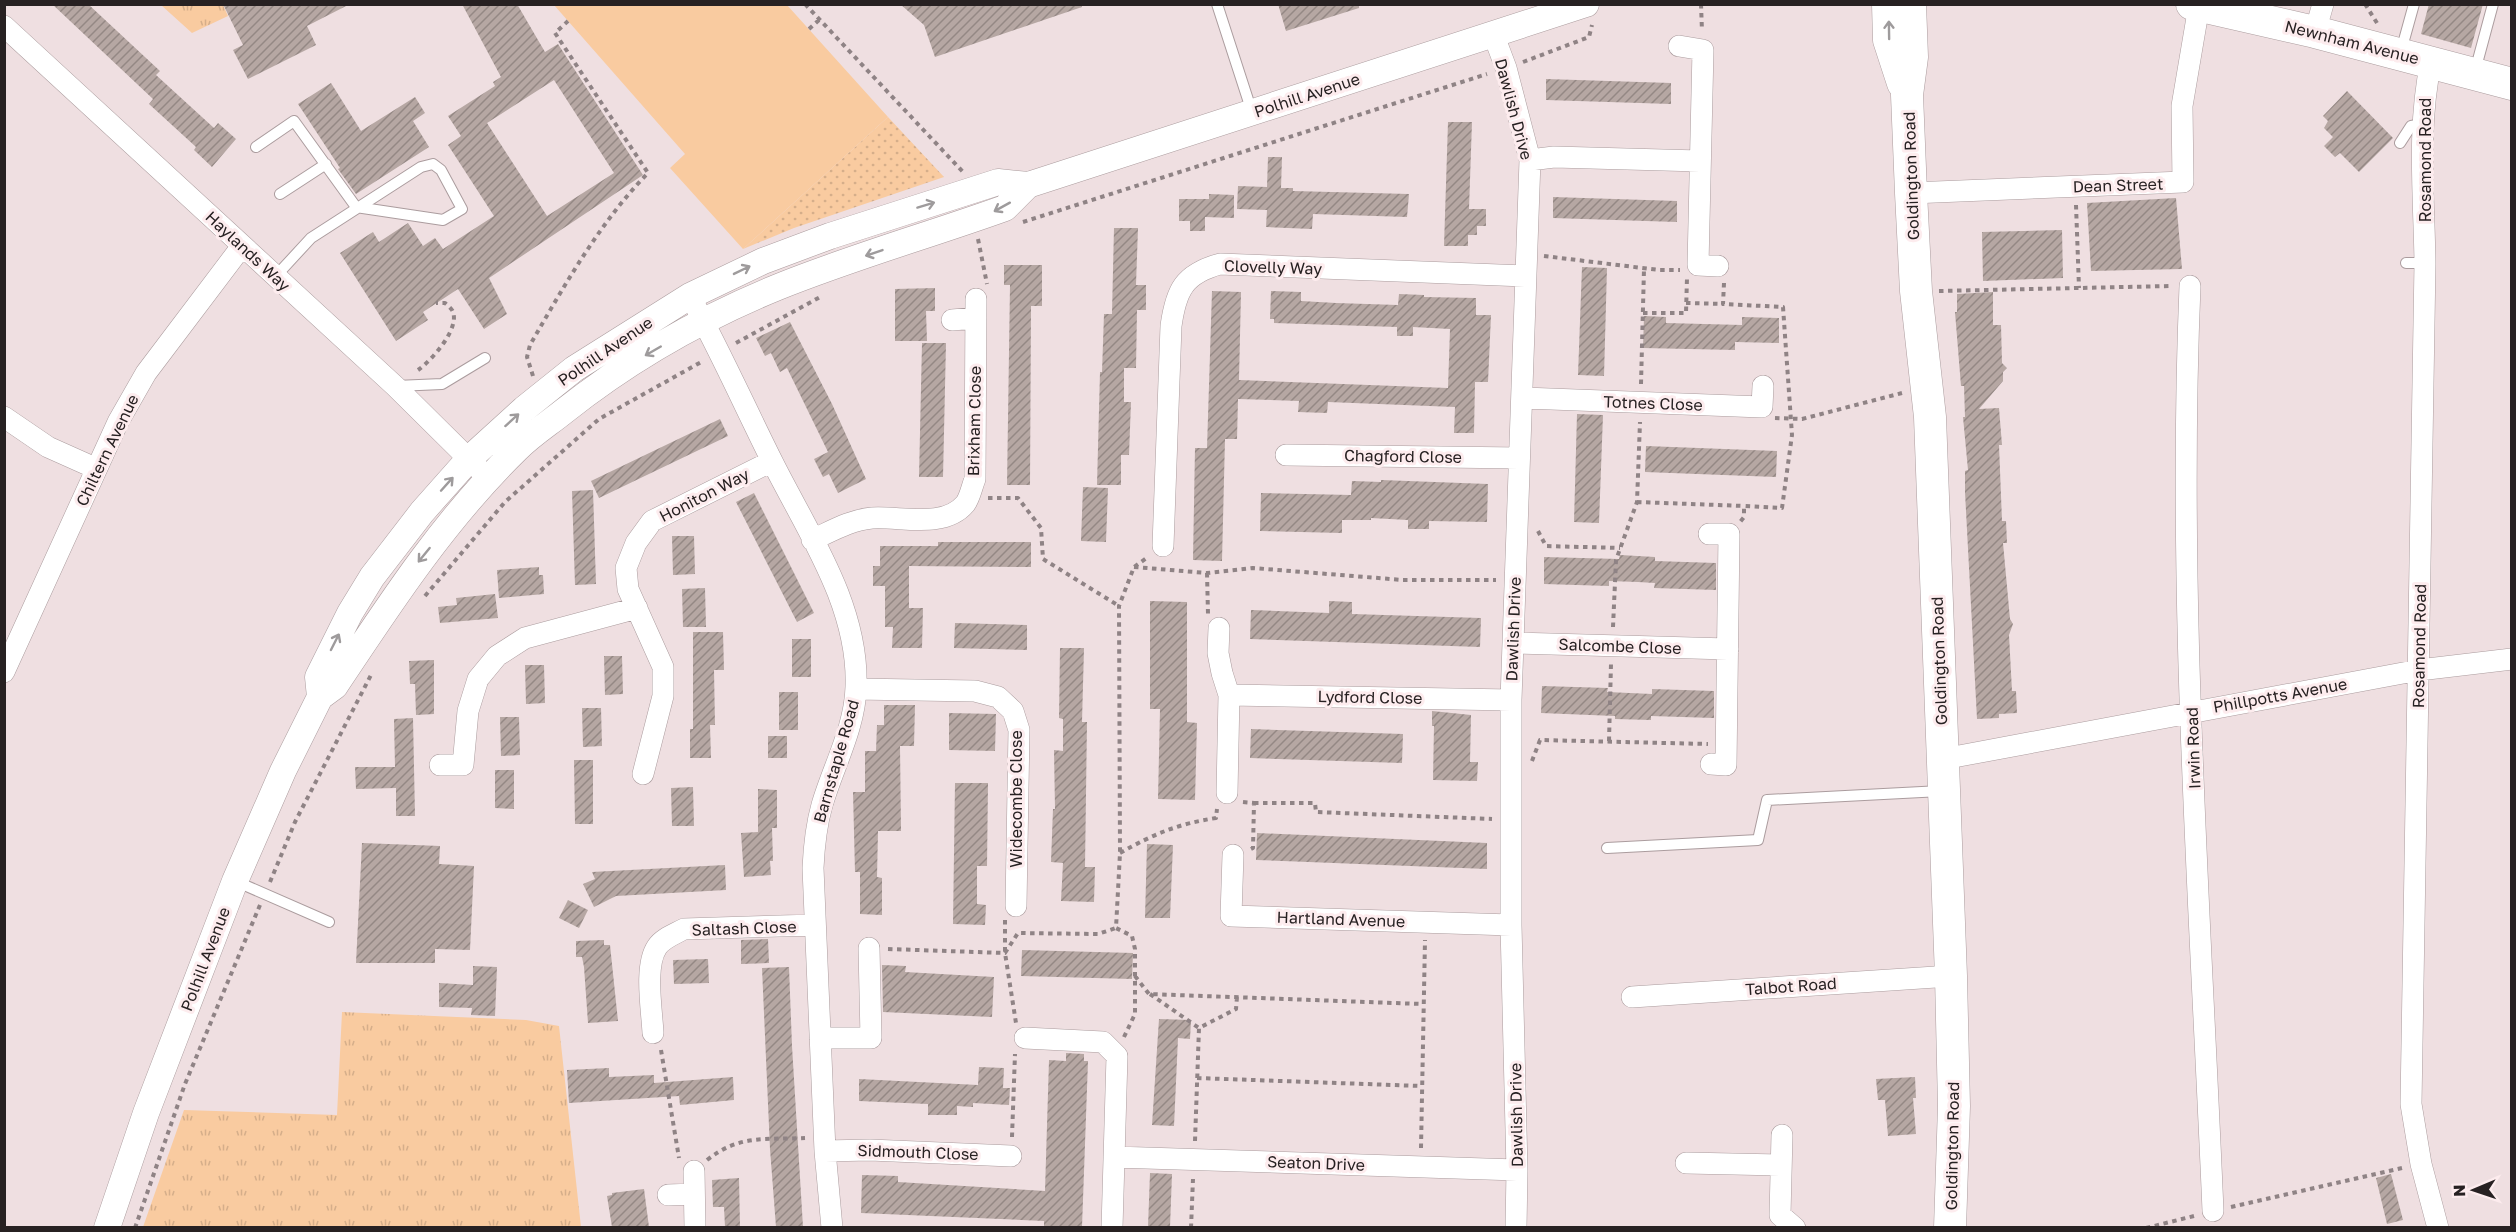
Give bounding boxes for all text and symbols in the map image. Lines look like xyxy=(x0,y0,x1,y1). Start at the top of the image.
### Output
street label: Newnham Avenue xyxy=(2283,16,2421,68)
one-way arrow xyxy=(1883,21,1894,41)
street label: Dawlish Drive xyxy=(1491,56,1537,162)
street label: Polhill Avenue xyxy=(1252,69,1362,121)
street label: Rosamond Road xyxy=(2415,98,2435,222)
street label: Goldington Road xyxy=(1899,111,1923,241)
street label: Dean Street xyxy=(2072,173,2164,197)
one-way arrow xyxy=(916,199,935,210)
one-way arrow xyxy=(993,202,1011,214)
street label: Haylands Way xyxy=(201,207,295,295)
one-way arrow xyxy=(865,248,884,259)
street label: Clovelly Way xyxy=(1224,255,1323,279)
one-way arrow xyxy=(733,264,751,276)
street label: Polhill Avenue xyxy=(554,312,656,390)
one-way arrow xyxy=(645,345,662,357)
street label: Brixham Close xyxy=(963,366,985,476)
street label: Chiltern Avenue xyxy=(71,391,143,509)
street label: Totnes Close xyxy=(1603,391,1703,415)
one-way arrow xyxy=(505,413,520,427)
street label: Chagford Close xyxy=(1344,445,1462,467)
street label: Honiton Way xyxy=(656,464,752,526)
one-way arrow xyxy=(440,477,454,492)
one-way arrow xyxy=(418,547,431,563)
street label: Dawlish Drive xyxy=(1501,576,1525,682)
street label: Rosamond Road xyxy=(2408,584,2430,708)
street label: Goldington Road xyxy=(1927,596,1951,726)
one-way arrow xyxy=(330,634,341,652)
street label: Salcombe Close xyxy=(1558,634,1682,658)
street label: Phillpotts Avenue xyxy=(2211,673,2349,717)
street label: Lydford Close xyxy=(1317,686,1423,708)
street label: Barnstaple Road xyxy=(809,697,863,825)
street label: Irwin Road xyxy=(2182,707,2204,789)
street label: Widecombe Close xyxy=(1006,730,1026,868)
street label: Polhill Avenue xyxy=(176,904,234,1014)
street label: Hartland Avenue xyxy=(1276,907,1406,931)
street label: Saltash Close xyxy=(691,916,797,940)
street label: Talbot Road xyxy=(1745,973,1837,999)
street label: Dawlish Drive xyxy=(1505,1063,1527,1167)
street label: Goldington Road xyxy=(1941,1081,1963,1211)
street label: Sidmouth Close xyxy=(857,1140,979,1164)
street label: Seaton Drive xyxy=(1267,1151,1365,1175)
north arrow xyxy=(2444,1160,2504,1220)
text: N xyxy=(2449,1184,2469,1197)

